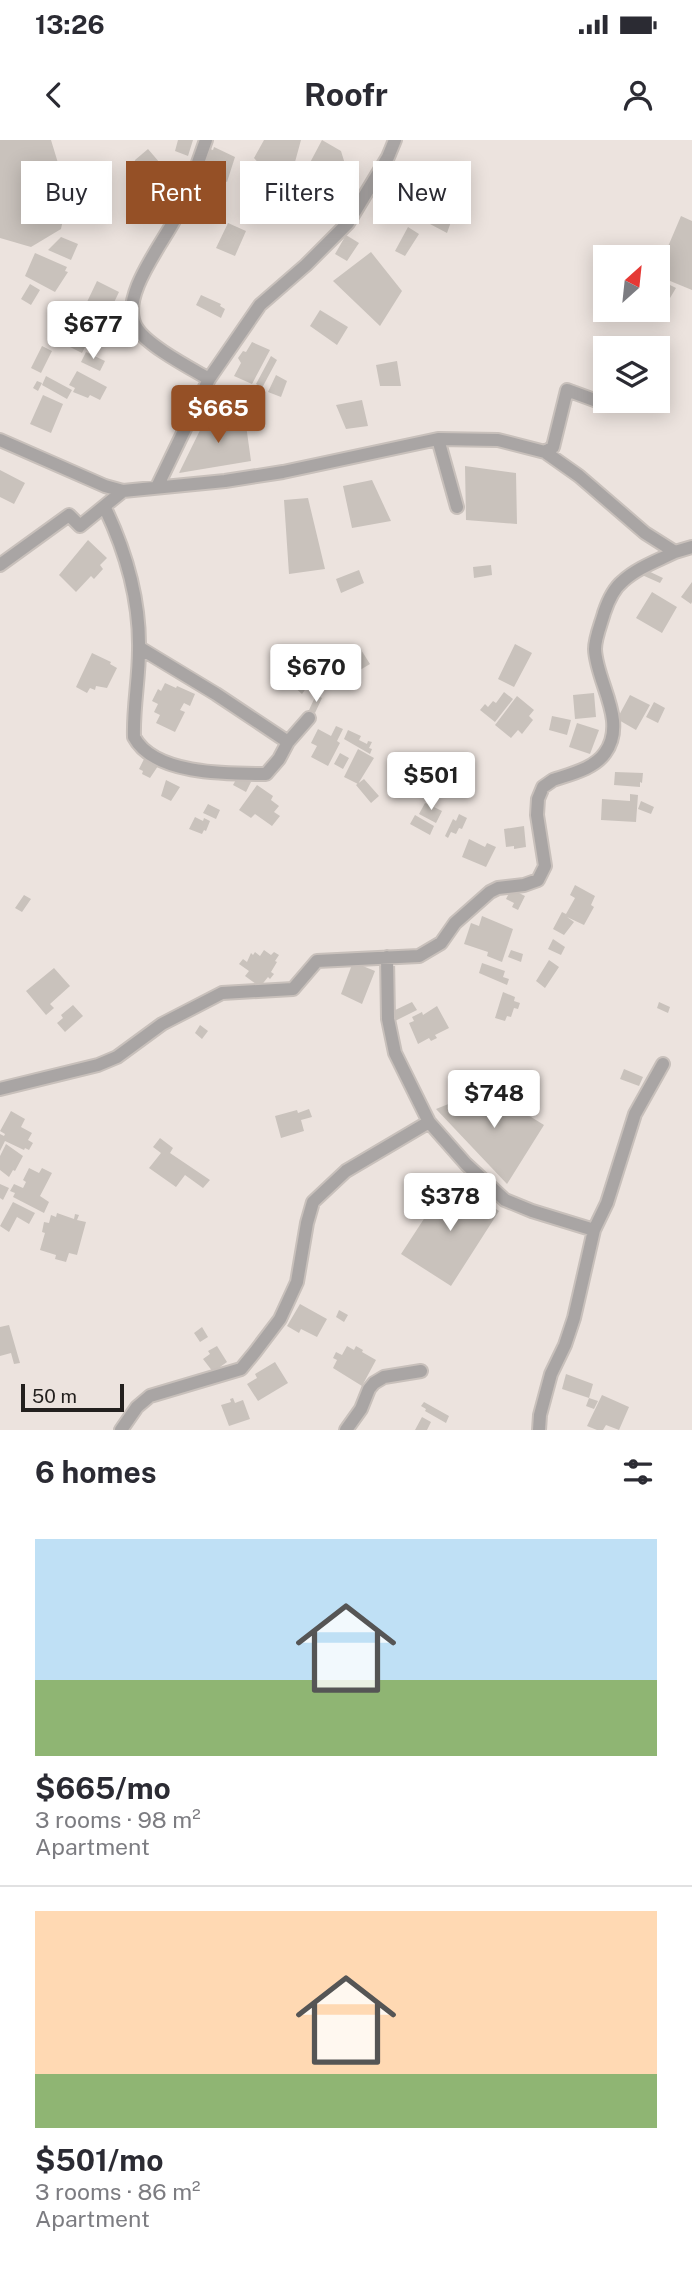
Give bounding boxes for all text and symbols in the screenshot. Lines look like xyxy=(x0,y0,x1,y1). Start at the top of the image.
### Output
text: 13:26 xyxy=(35,9,105,40)
icon: back xyxy=(35,76,73,114)
text: Roofr xyxy=(304,76,388,113)
icon: person xyxy=(619,76,657,114)
chip: Buy xyxy=(21,161,112,224)
chip: Rent xyxy=(126,161,226,224)
chip: Filters xyxy=(240,161,359,224)
chip: New xyxy=(373,161,471,224)
north arrow xyxy=(593,245,670,322)
map controls xyxy=(593,245,670,413)
pin: $677 xyxy=(52,302,134,361)
text: $677 xyxy=(63,310,123,337)
button: layers xyxy=(593,336,670,413)
pin: $665 xyxy=(177,386,259,445)
text: $665 xyxy=(187,394,249,421)
pin: $670 xyxy=(275,644,357,704)
text: $670 xyxy=(286,653,346,680)
pin: $501 xyxy=(390,752,472,812)
text: $501 xyxy=(403,761,459,788)
pin: $748 xyxy=(453,1070,535,1130)
text: $748 xyxy=(464,1079,524,1106)
pin: $378 xyxy=(409,1174,491,1233)
text: $378 xyxy=(420,1182,480,1209)
scale bar xyxy=(21,1381,124,1413)
text: 50 m xyxy=(32,1385,77,1407)
icon: filters xyxy=(619,1453,657,1491)
text: 6 homes xyxy=(35,1454,157,1490)
icon: home xyxy=(283,1585,409,1711)
text: $665/mo xyxy=(35,1770,171,1806)
text: 3 rooms · 98 m² xyxy=(35,1806,201,1833)
text: Apartment xyxy=(35,1833,150,1860)
icon: home xyxy=(283,1957,409,2083)
text: $501/mo xyxy=(35,2142,163,2178)
text: 3 rooms · 86 m² xyxy=(35,2178,201,2205)
text: Apartment xyxy=(35,2205,150,2232)

